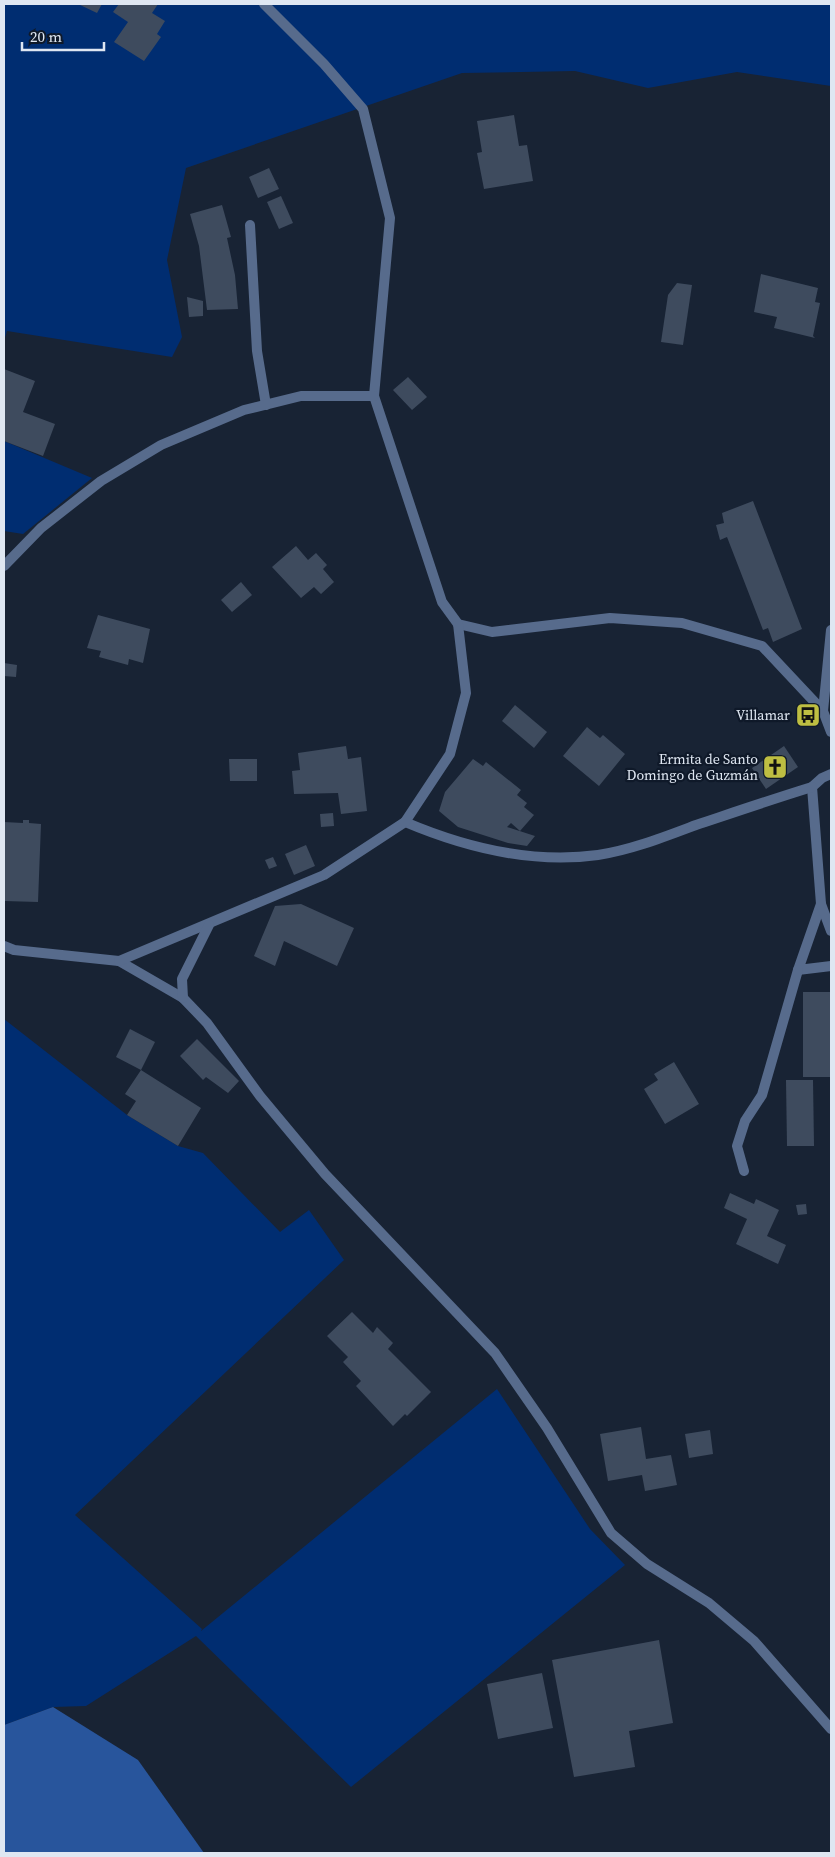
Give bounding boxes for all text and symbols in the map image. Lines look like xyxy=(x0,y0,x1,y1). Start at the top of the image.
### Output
scale bar xyxy=(22,20,105,52)
text: 20 m xyxy=(30,26,62,47)
bus stop icon: Villamar xyxy=(795,702,821,728)
place label: Villamar xyxy=(736,705,790,725)
place label: Ermita de Santo Domingo de Guzmán xyxy=(626,749,759,785)
church icon: Ermita de Santo Domingo de Guzmán xyxy=(762,754,788,780)

